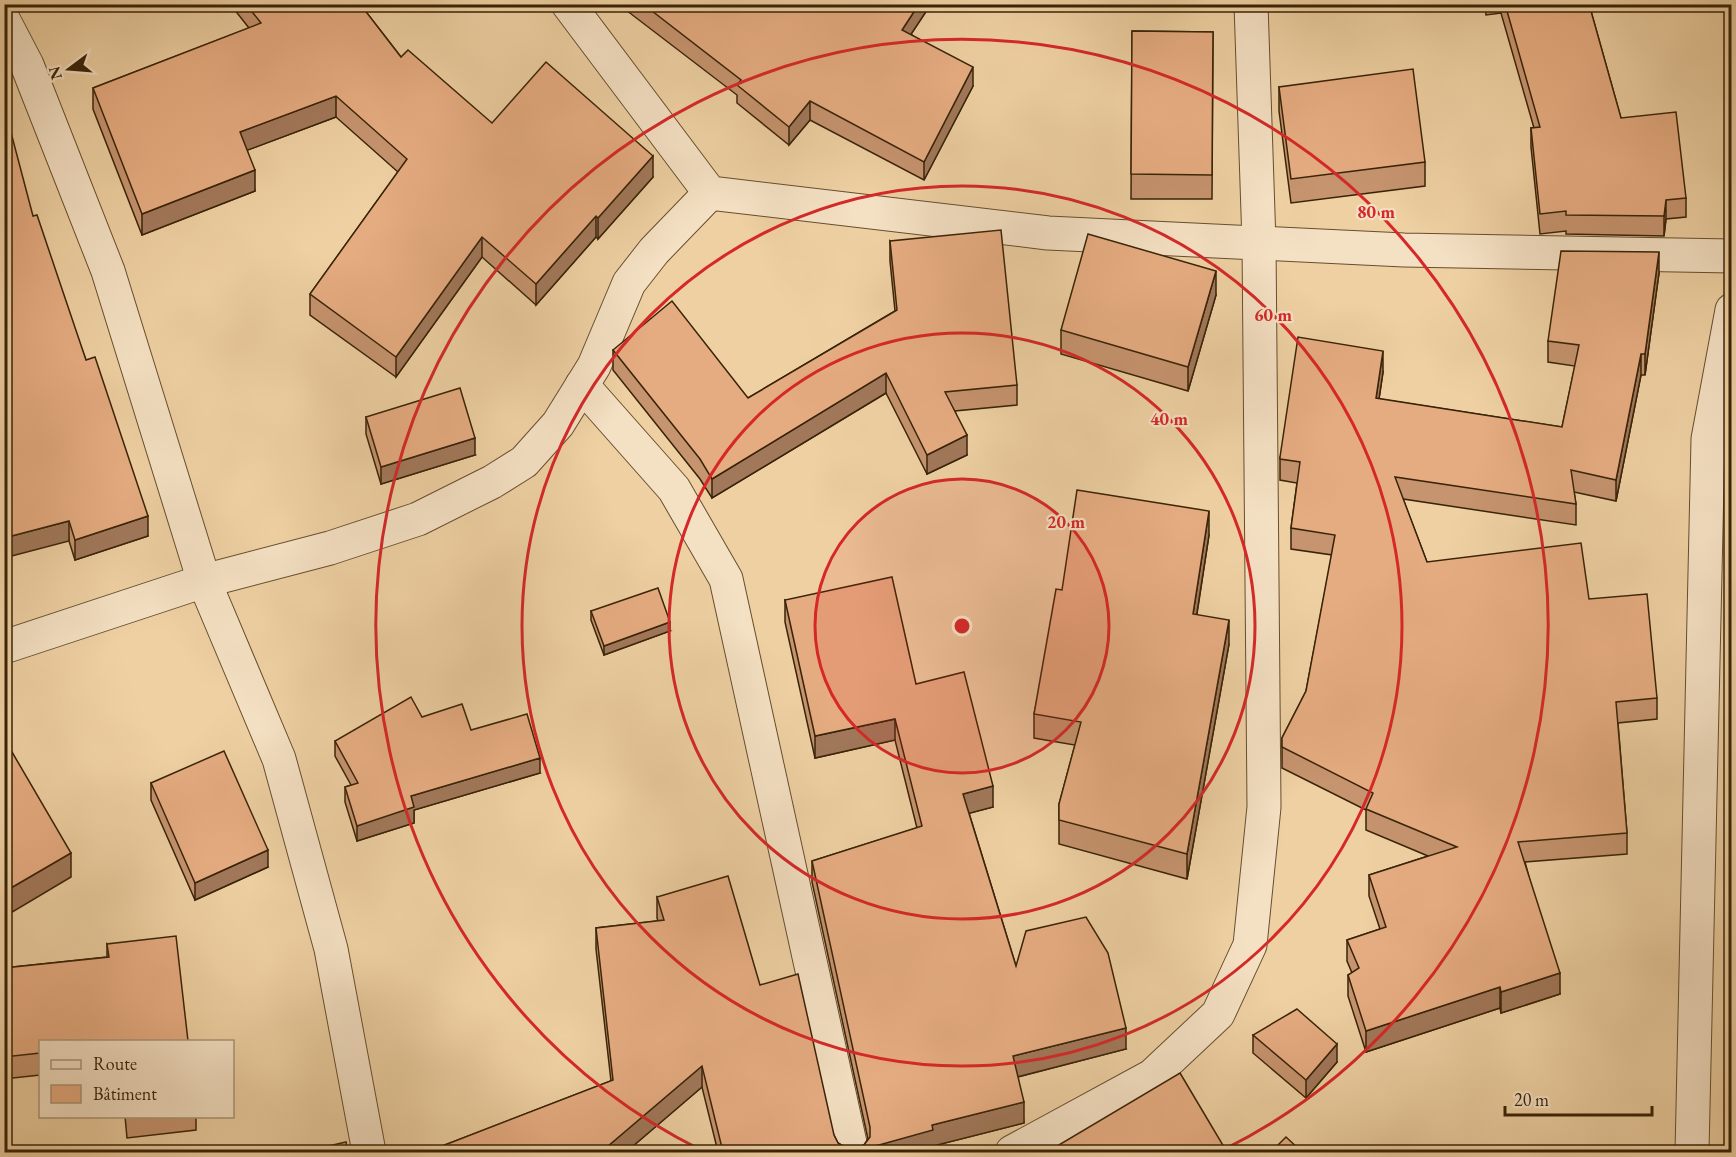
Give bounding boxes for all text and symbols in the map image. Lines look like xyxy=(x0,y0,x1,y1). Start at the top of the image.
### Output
north arrow xyxy=(39,39,99,99)
text: N xyxy=(43,64,67,82)
text: 80 m xyxy=(1357,200,1395,223)
text: 60 m xyxy=(1254,303,1292,326)
text: 40 m xyxy=(1150,407,1188,430)
text: 20 m xyxy=(1047,510,1085,533)
centre of rings xyxy=(952,616,972,636)
legend xyxy=(39,1040,234,1118)
text: Route xyxy=(93,1052,137,1075)
scale bar xyxy=(1505,1079,1652,1117)
text: Bâtiment xyxy=(93,1082,157,1105)
text: 20 m xyxy=(1514,1088,1549,1111)

